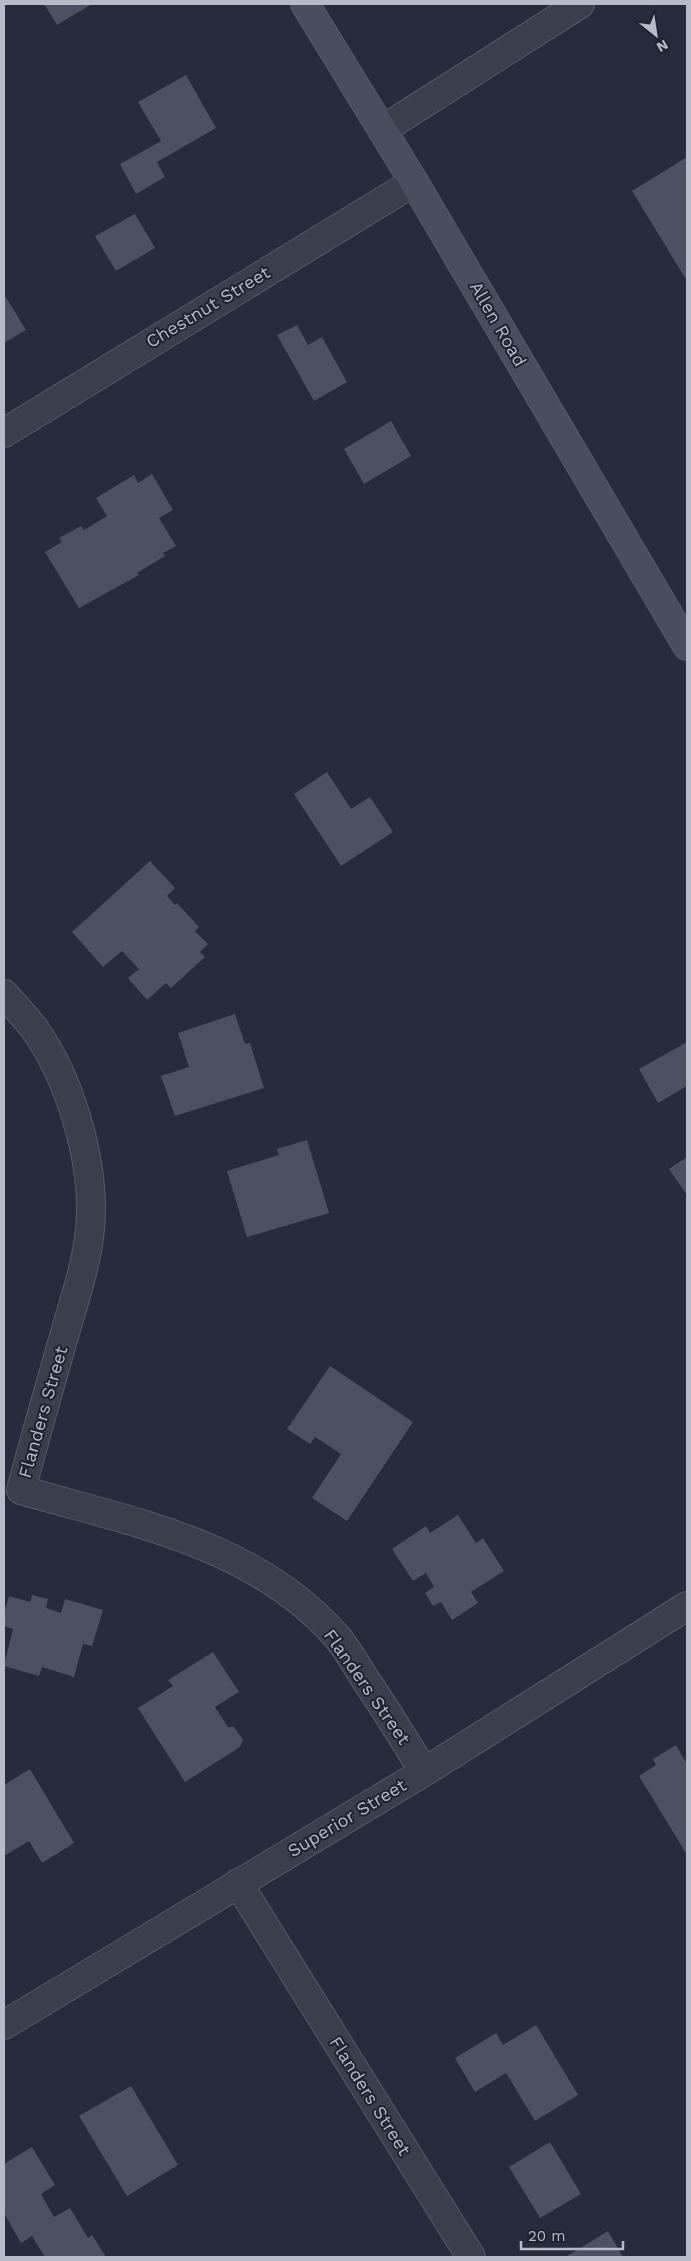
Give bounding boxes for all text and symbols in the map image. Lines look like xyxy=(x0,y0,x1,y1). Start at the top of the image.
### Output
north arrow xyxy=(631,10,681,60)
text: N xyxy=(654,37,671,56)
street label: Chestnut Street xyxy=(142,261,274,352)
street label: Allen Road xyxy=(466,278,531,370)
street label: Flanders Street xyxy=(14,1343,72,1480)
street label: Flanders Street xyxy=(320,1625,415,1749)
street label: Superior Street xyxy=(284,1774,410,1861)
street label: Flanders Street xyxy=(325,2032,416,2159)
scale bar xyxy=(521,2218,624,2250)
text: 20 m xyxy=(528,2227,566,2245)

